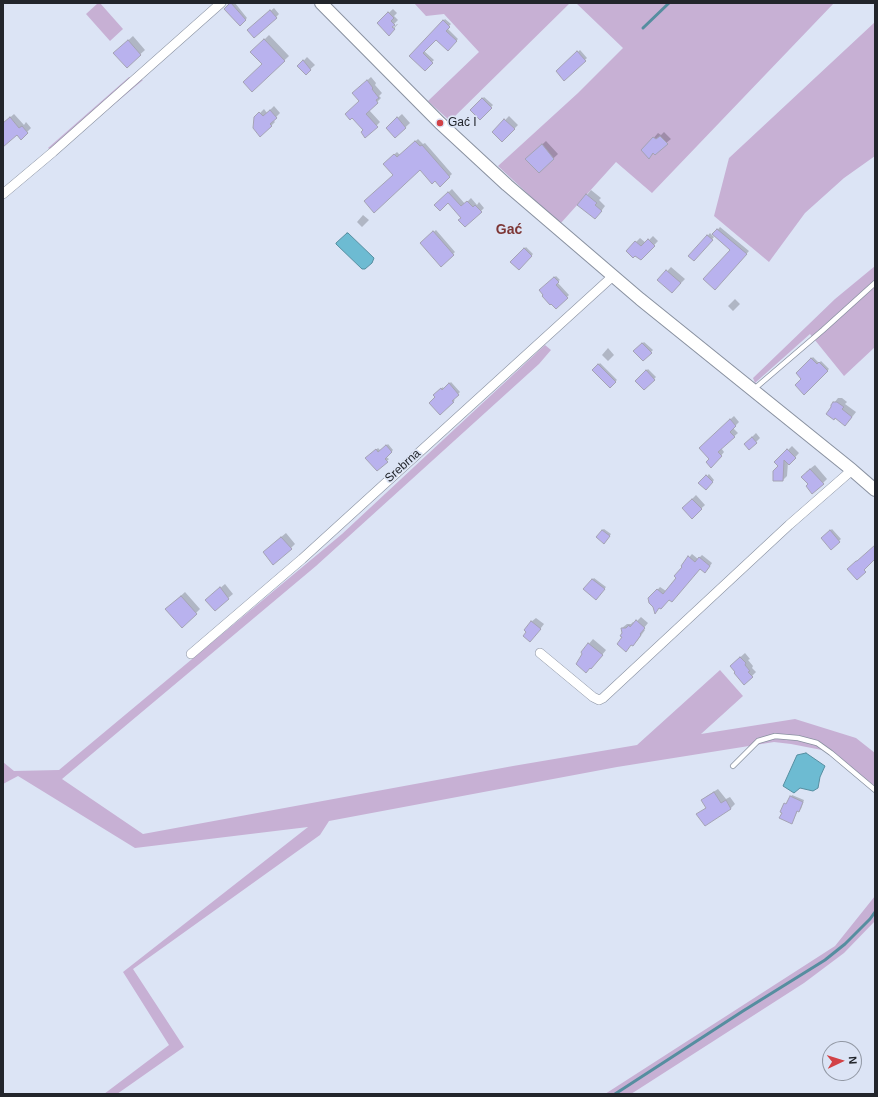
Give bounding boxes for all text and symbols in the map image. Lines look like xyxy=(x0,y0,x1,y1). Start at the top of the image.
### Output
place label: Gać I xyxy=(448,116,477,130)
marker: Gać I xyxy=(435,118,445,128)
district label: Gać xyxy=(496,222,522,238)
street label: Srebrna xyxy=(382,446,424,486)
north arrow xyxy=(822,1041,862,1081)
text: N xyxy=(847,1056,859,1065)

